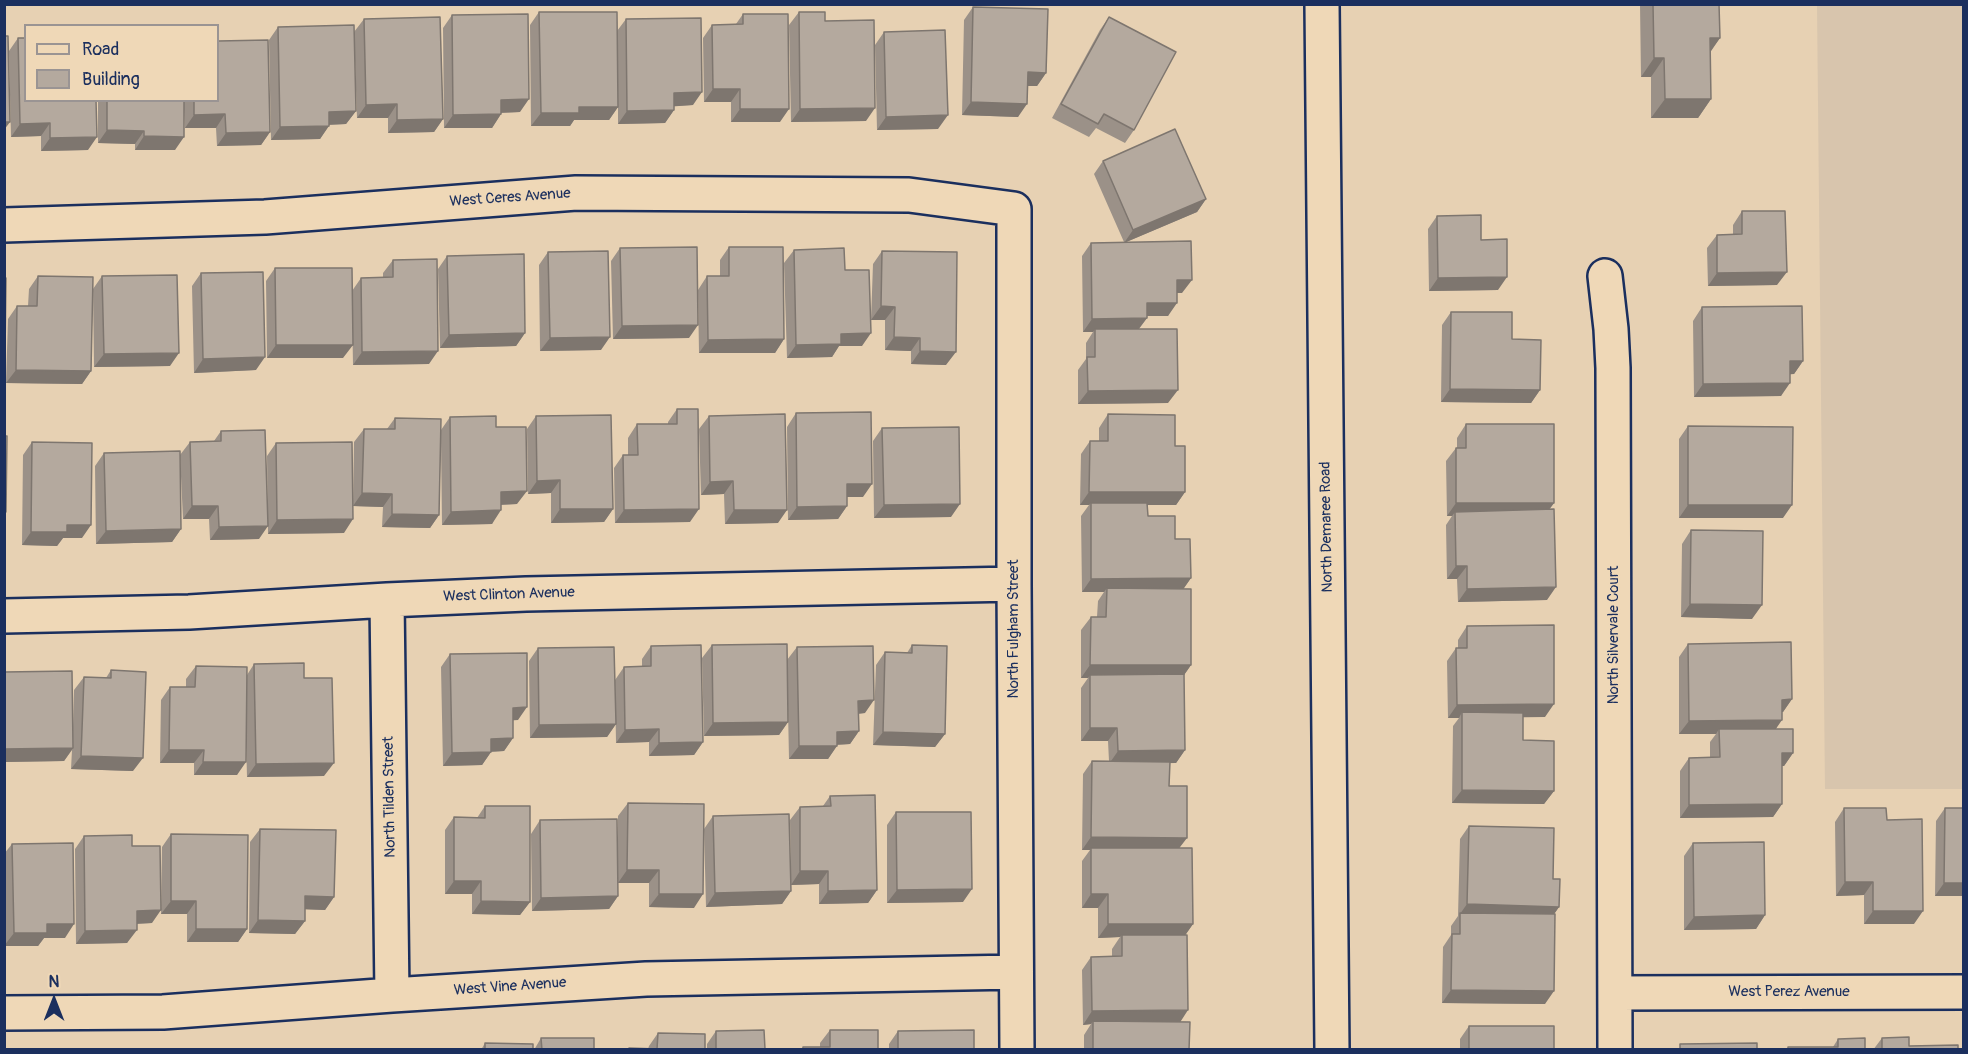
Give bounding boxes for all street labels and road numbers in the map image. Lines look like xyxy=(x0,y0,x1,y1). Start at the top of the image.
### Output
street label: West Ceres Avenue xyxy=(449,185,571,211)
street label: North Demaree Road xyxy=(1317,461,1337,593)
street label: North Fulgham Street xyxy=(1005,560,1023,698)
street label: North Silvervale Court xyxy=(1605,566,1623,704)
street label: West Clinton Avenue xyxy=(443,584,575,606)
street label: North Tilden Street xyxy=(380,736,400,858)
street label: West Vine Avenue xyxy=(453,974,567,1000)
street label: West Perez Avenue xyxy=(1728,983,1850,1001)

